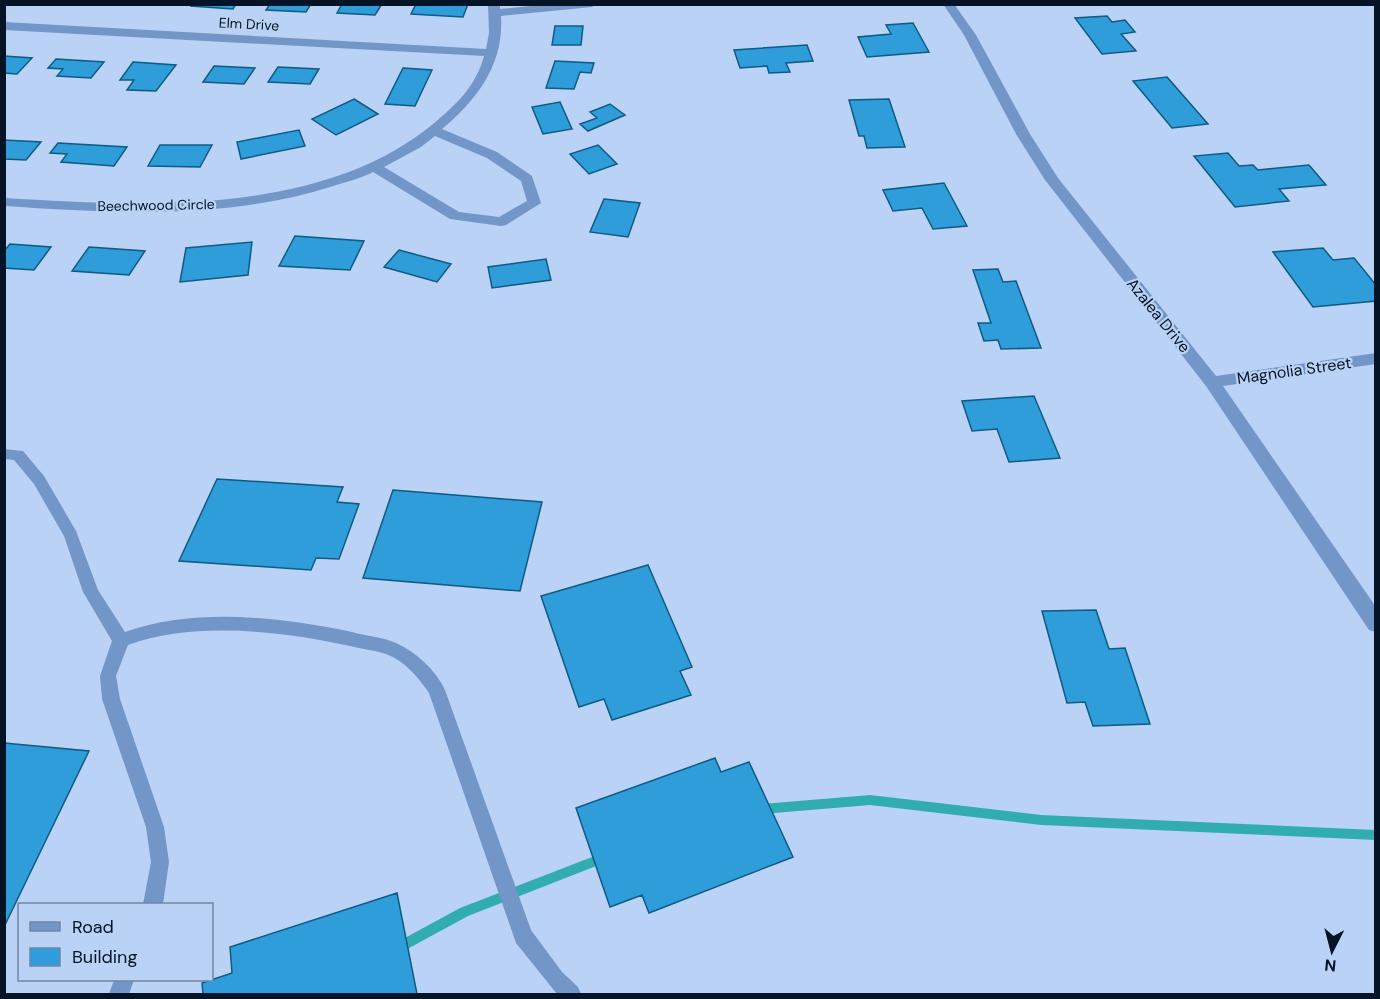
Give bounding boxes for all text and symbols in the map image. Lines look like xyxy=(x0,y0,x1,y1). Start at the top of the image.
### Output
street label: Elm Drive xyxy=(218,13,280,35)
street label: Beechwood Circle xyxy=(97,195,215,215)
street label: Azalea Drive xyxy=(1122,274,1195,357)
street label: Magnolia Street xyxy=(1235,352,1353,389)
legend xyxy=(18,903,213,981)
text: Road xyxy=(72,915,114,939)
north arrow xyxy=(1302,921,1362,981)
text: Building xyxy=(72,945,137,969)
text: N xyxy=(1324,954,1337,976)

